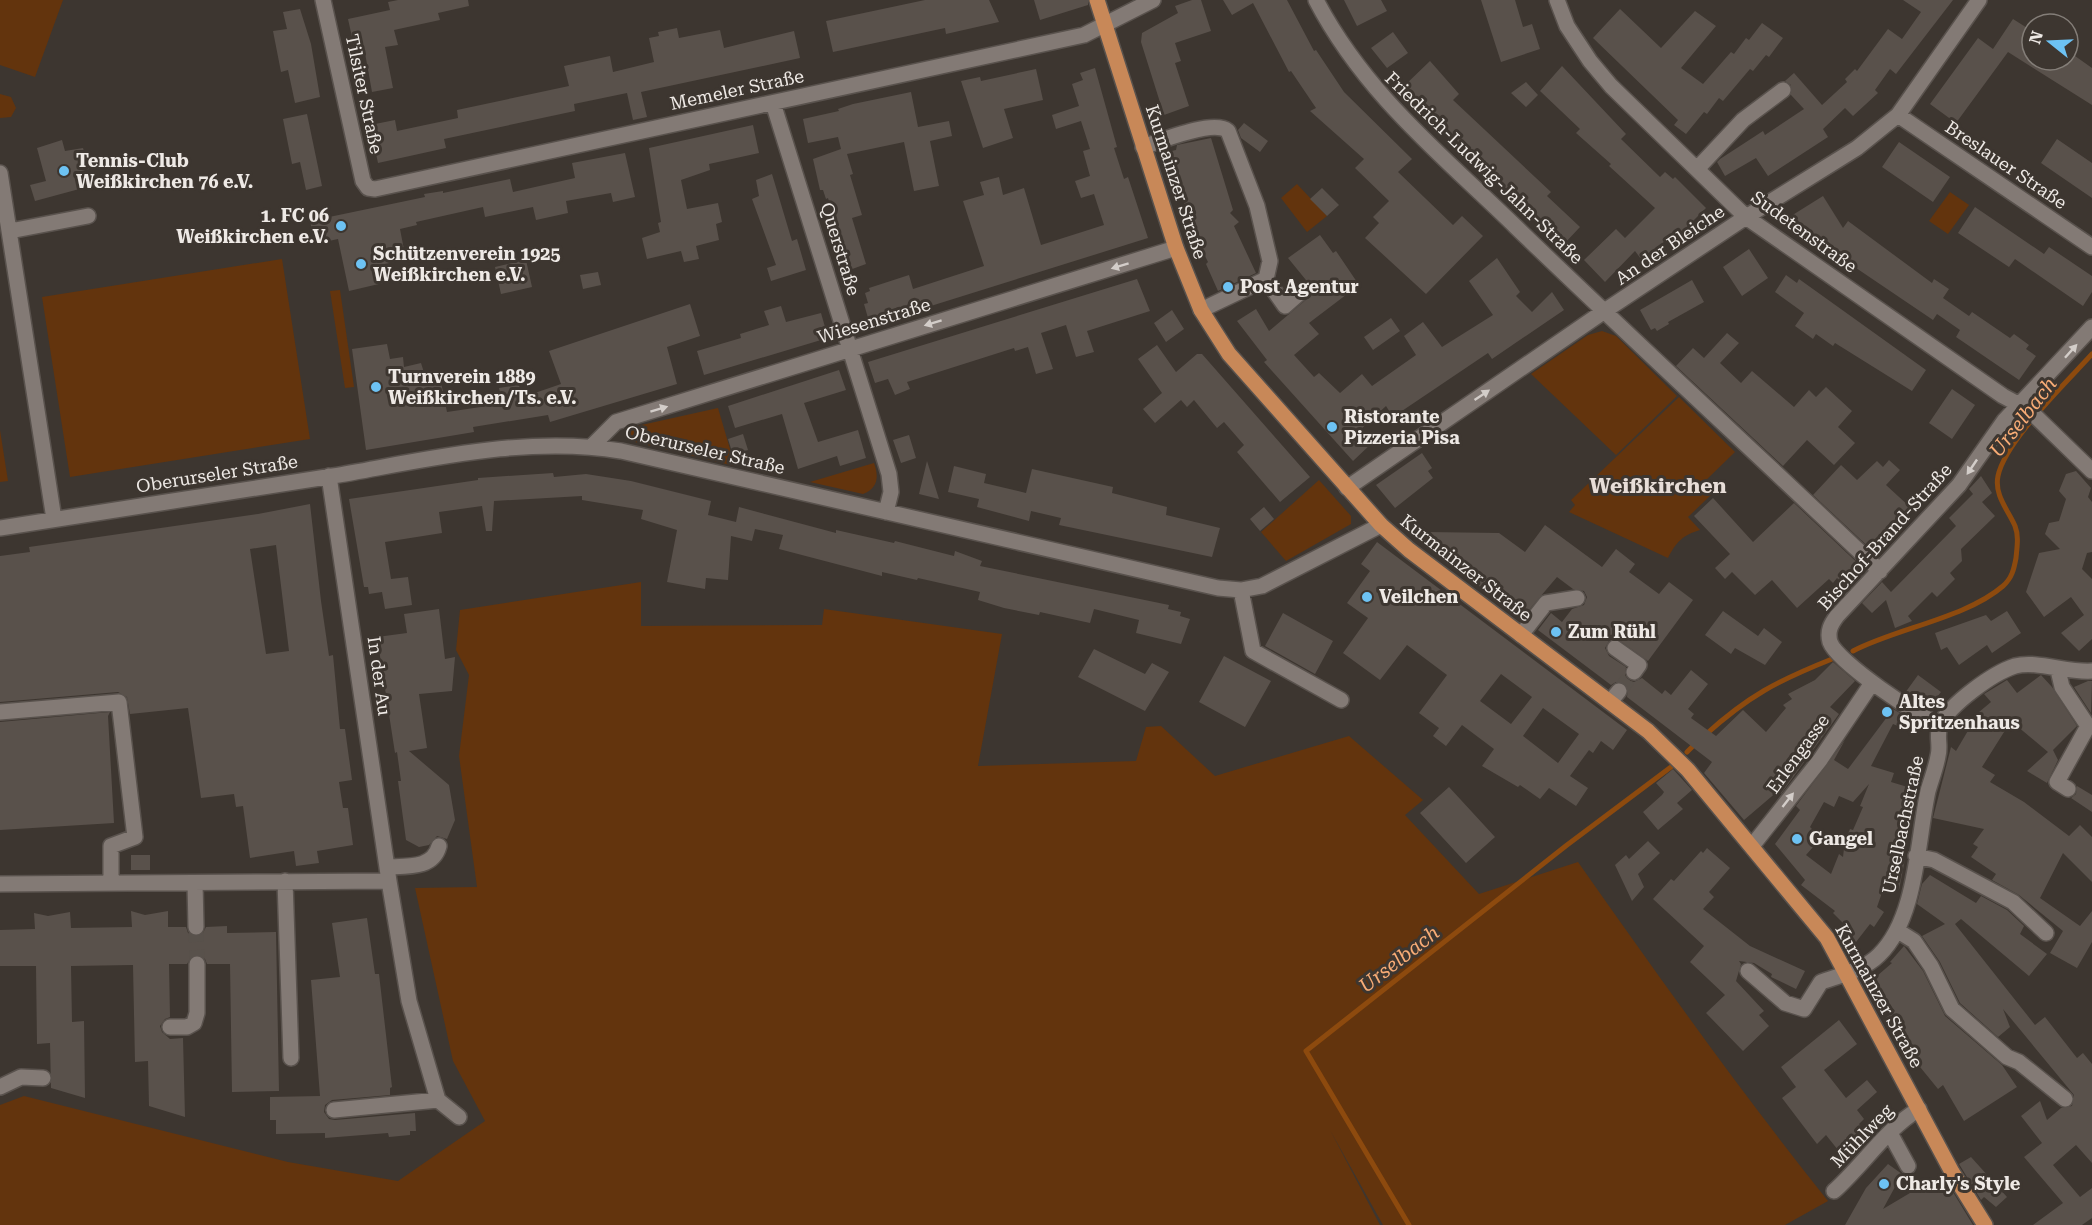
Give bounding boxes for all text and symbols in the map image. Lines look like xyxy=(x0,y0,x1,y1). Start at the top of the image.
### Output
north arrow xyxy=(2020,12,2080,72)
text: N xyxy=(2025,29,2047,46)
street label: Tilsiter Straße xyxy=(342,32,387,156)
street label: Memeler Straße xyxy=(668,65,806,114)
street label: Friedrich-Ludwig-Jahn-Straße xyxy=(1381,67,1588,268)
street label: Kurmainzer Straße xyxy=(1142,102,1211,262)
street label: Breslauer Straße xyxy=(1942,116,2071,213)
place label: Tennis-Club Weißkirchen 76 e.V. xyxy=(76,150,253,192)
marker: Tennis-Club Weißkirchen 76 e.V. xyxy=(57,164,71,178)
street label: Sudetenstraße xyxy=(1747,186,1861,277)
street label: Querstraße xyxy=(816,200,865,298)
street label: An der Bleiche xyxy=(1611,200,1728,289)
place label: 1. FC 06 Weißkirchen e.V. xyxy=(176,205,329,247)
marker: 1. FC 06 Weißkirchen e.V. xyxy=(334,219,348,233)
place label: Schützenverein 1925 Weißkirchen e.V. xyxy=(373,243,561,285)
marker: Schützenverein 1925 Weißkirchen e.V. xyxy=(354,257,368,271)
one-way arrow xyxy=(1111,262,1129,271)
place label: Post Agentur xyxy=(1240,276,1359,297)
marker: Post Agentur xyxy=(1221,280,1235,294)
street label: Wiesenstraße xyxy=(815,293,933,348)
one-way arrow xyxy=(924,319,942,328)
one-way arrow xyxy=(2064,344,2077,359)
place label: Turnverein 1889 Weißkirchen/Ts. e.V. xyxy=(388,366,577,408)
water label: Urselbach xyxy=(1984,372,2062,462)
marker: Turnverein 1889 Weißkirchen/Ts. e.V. xyxy=(369,380,383,394)
one-way arrow xyxy=(1473,389,1489,401)
one-way arrow xyxy=(650,404,668,413)
place label: Ristorante Pizzeria Pisa xyxy=(1344,406,1460,448)
marker: Ristorante Pizzeria Pisa xyxy=(1325,420,1339,434)
street label: Oberurseler Straße xyxy=(623,421,787,478)
street label: Oberurseler Straße xyxy=(135,450,299,497)
street label: Bischof-Brand-Straße xyxy=(1813,459,1956,614)
one-way arrow xyxy=(1967,459,1978,475)
district label: Weißkirchen xyxy=(1589,474,1727,498)
street label: Kurmainzer Straße xyxy=(1396,510,1536,625)
place label: Veilchen xyxy=(1379,586,1458,607)
marker: Veilchen xyxy=(1360,590,1374,604)
place label: Zum Rühl xyxy=(1568,621,1656,642)
marker: Zum Rühl xyxy=(1549,625,1563,639)
street label: In der Au xyxy=(364,635,395,717)
place label: Altes Spritzenhaus xyxy=(1899,691,2020,733)
marker: Altes Spritzenhaus xyxy=(1880,705,1894,719)
street label: Erlengasse xyxy=(1762,710,1833,797)
street label: Urselbachstraße xyxy=(1878,754,1927,896)
one-way arrow xyxy=(1782,792,1795,808)
place label: Gangel xyxy=(1809,828,1873,849)
marker: Gangel xyxy=(1790,832,1804,846)
water label: Urselbach xyxy=(1354,920,1444,998)
street label: Kurmainzer Straße xyxy=(1831,920,1928,1071)
street label: Mühlweg xyxy=(1826,1099,1897,1172)
place label: Charly's Style xyxy=(1896,1173,2021,1194)
marker: Charly's Style xyxy=(1877,1177,1891,1191)

